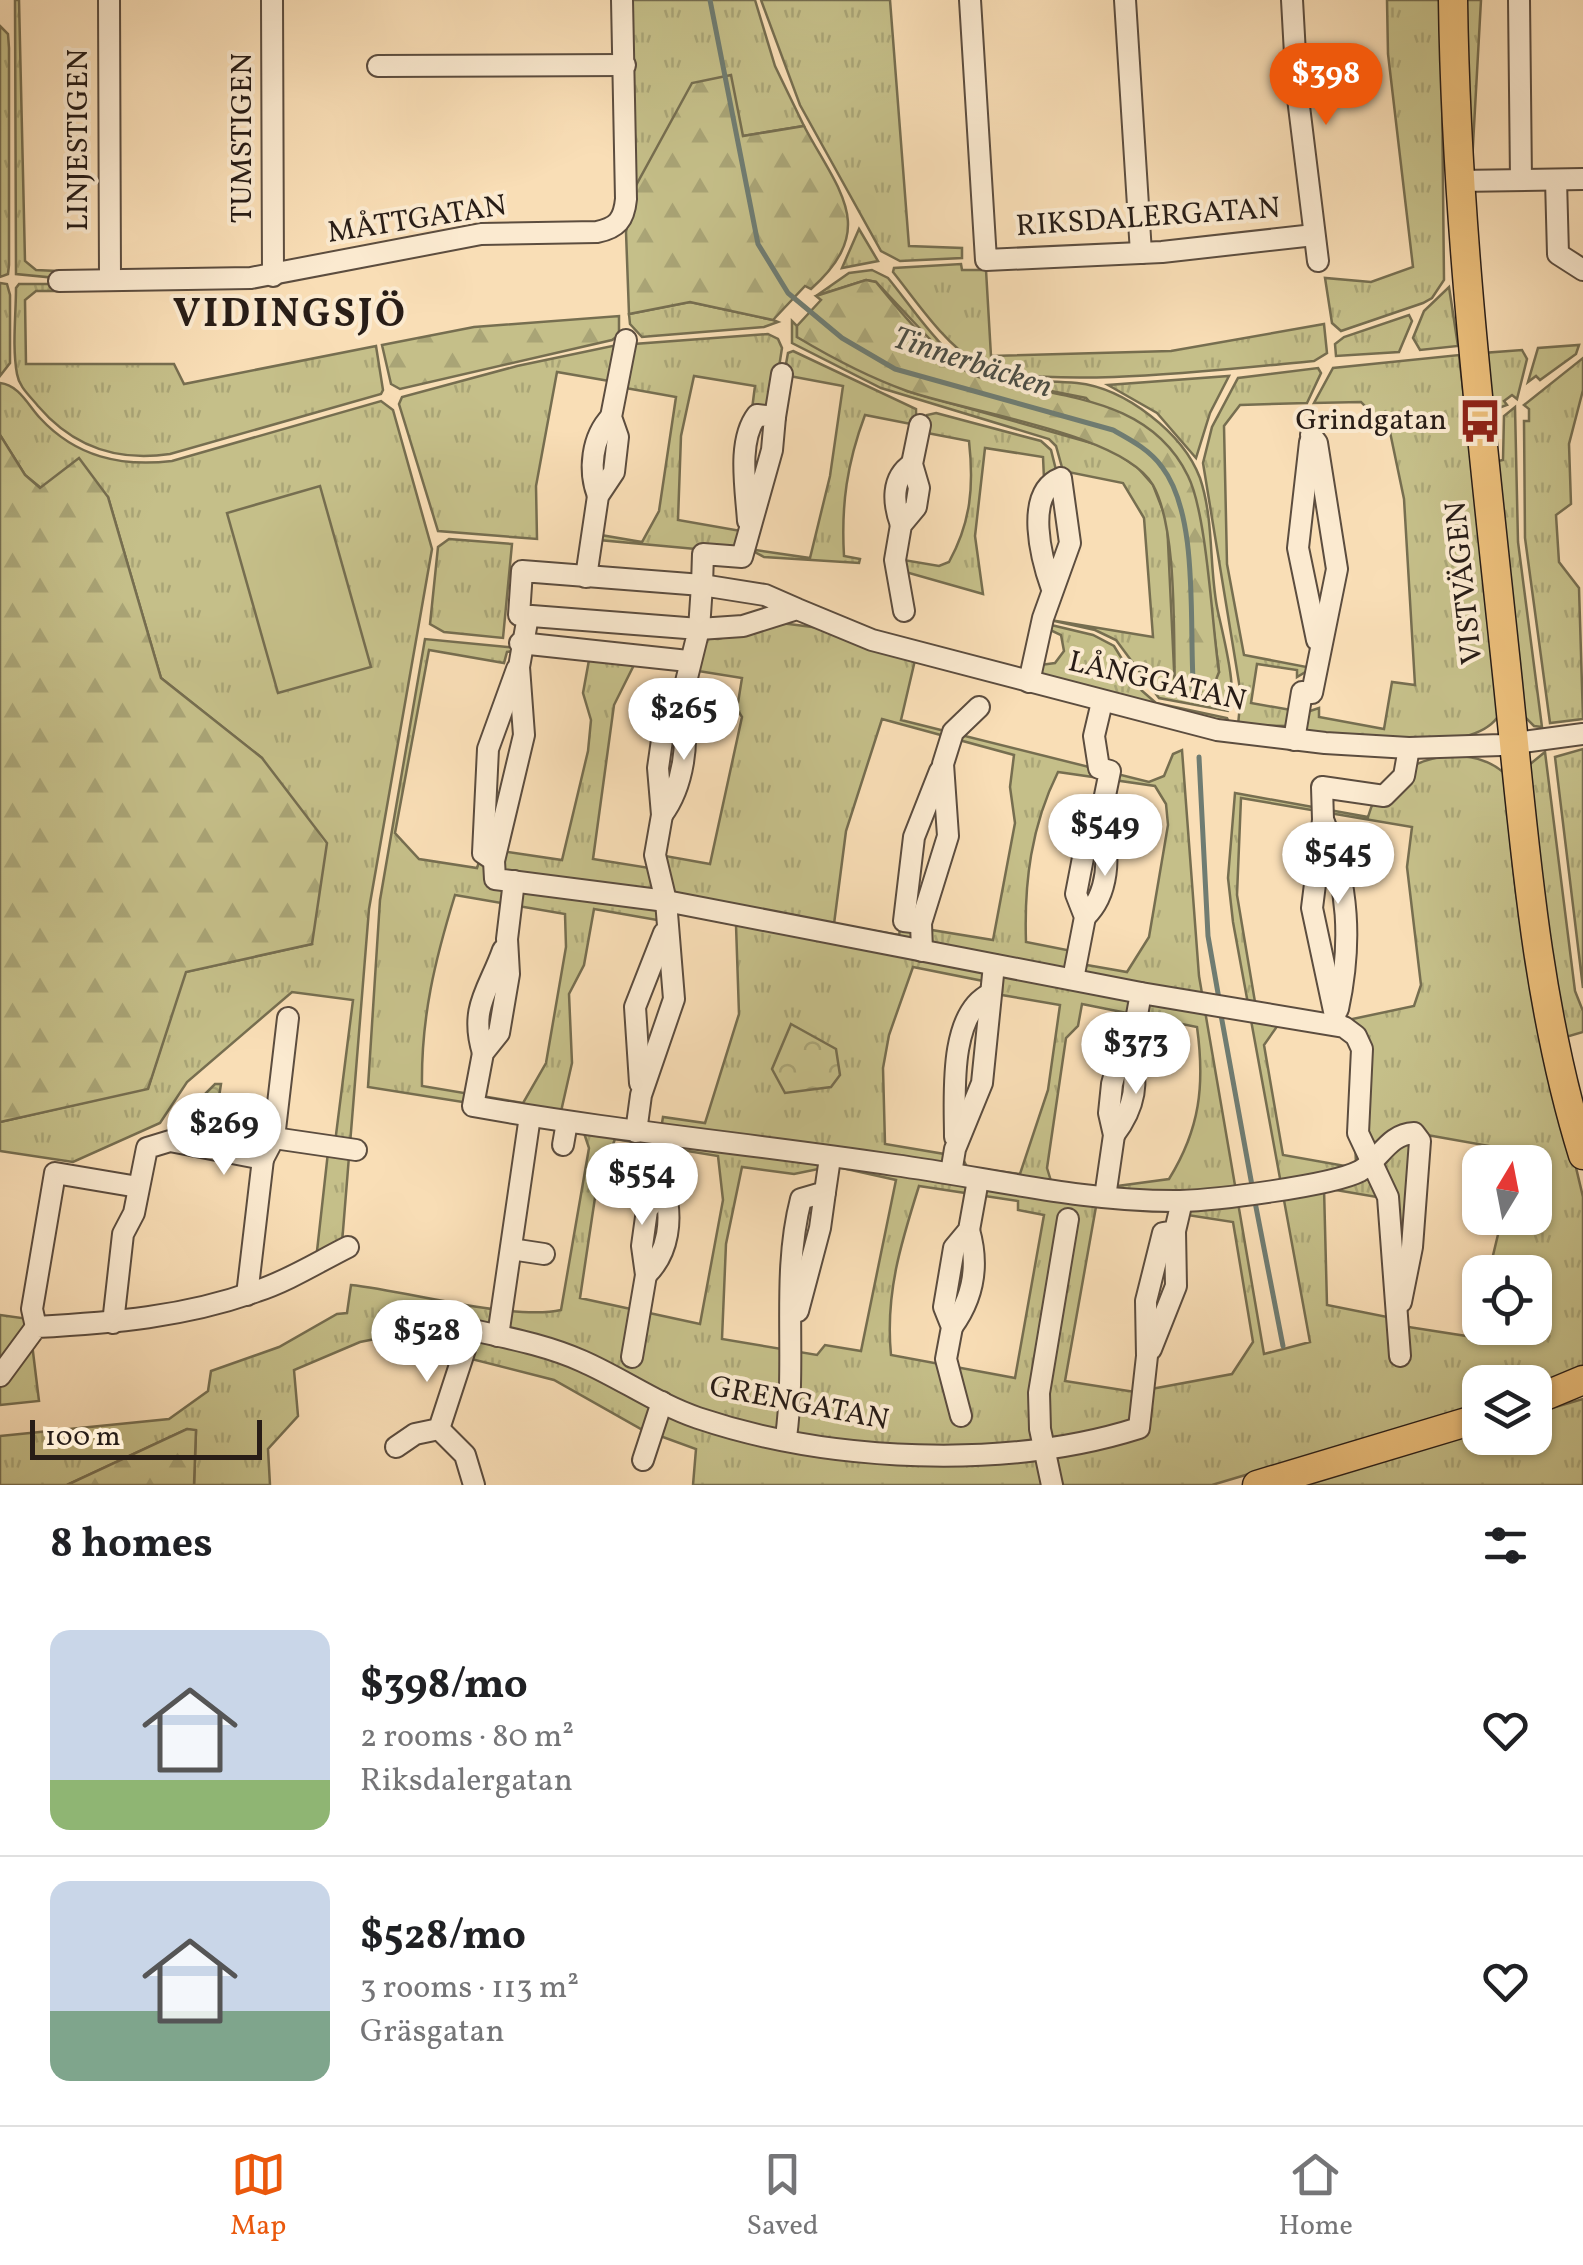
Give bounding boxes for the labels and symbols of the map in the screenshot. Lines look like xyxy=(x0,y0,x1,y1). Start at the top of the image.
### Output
pin: $398 xyxy=(1267,43,1385,128)
street label: LINJESTIGEN xyxy=(58,49,100,231)
street label: TUMSTIGEN xyxy=(222,53,264,223)
street label: MÅTTGATAN xyxy=(324,185,510,255)
street label: RIKSDALERGATAN xyxy=(1015,188,1281,248)
district label: VIDINGSJÖ xyxy=(173,288,407,344)
water label: Tinnerbäcken xyxy=(887,318,1057,410)
bus stop icon: Grindgatan xyxy=(1456,397,1504,445)
place label: Grindgatan xyxy=(1295,400,1447,442)
street label: VISTVÄGEN xyxy=(1436,500,1494,666)
street label: LÅNGGATAN xyxy=(1064,641,1250,723)
pin: $265 xyxy=(625,678,743,763)
pin: $549 xyxy=(1046,794,1164,879)
pin: $545 xyxy=(1279,822,1397,907)
pin: $373 xyxy=(1077,1012,1195,1097)
pin: $269 xyxy=(165,1093,283,1178)
pin: $554 xyxy=(583,1143,701,1228)
north arrow xyxy=(1462,1145,1552,1235)
pin: $528 xyxy=(368,1300,486,1385)
street label: GRENGATAN xyxy=(706,1366,892,1442)
scale bar xyxy=(30,1415,262,1460)

